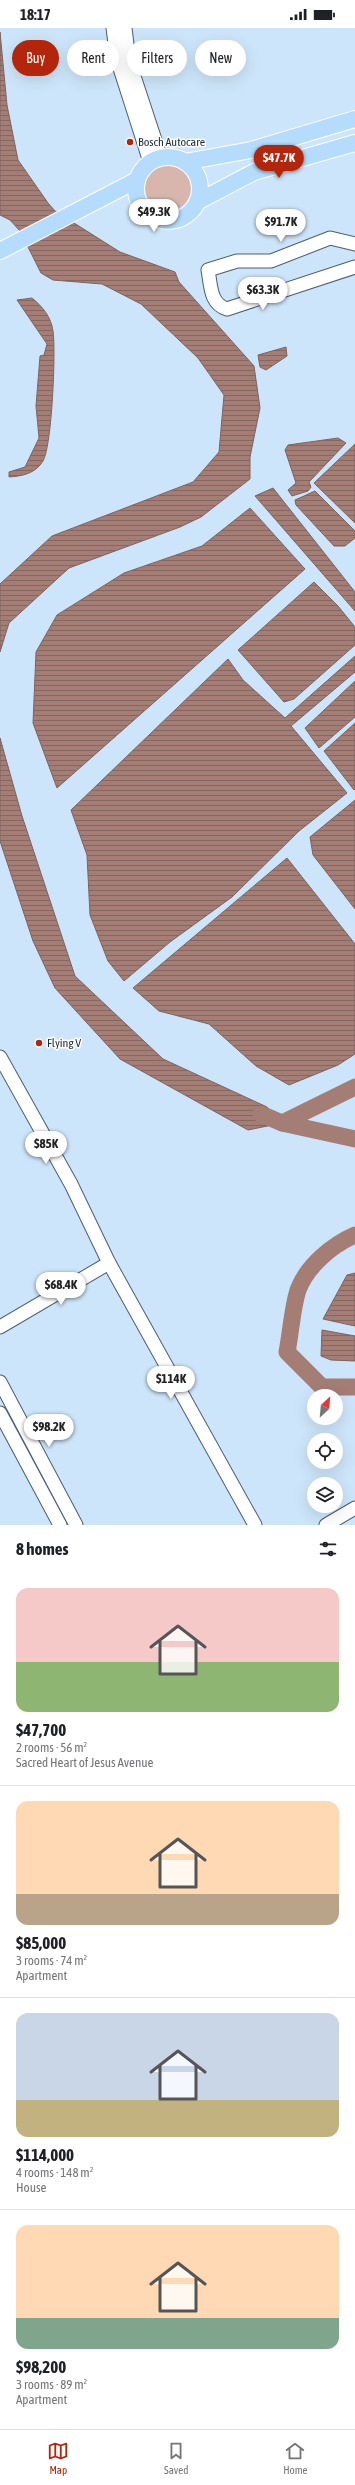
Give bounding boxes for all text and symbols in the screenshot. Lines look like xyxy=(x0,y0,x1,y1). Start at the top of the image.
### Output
text: 18:17 xyxy=(20,6,51,23)
chip: Buy xyxy=(12,40,59,76)
chip: Rent xyxy=(67,40,119,76)
chip: Filters xyxy=(127,40,187,76)
chip: New xyxy=(195,40,246,76)
place label: Bosch Autocare xyxy=(138,135,205,149)
marker: Bosch Autocare xyxy=(125,137,135,147)
pin: $47.7K xyxy=(246,145,312,179)
text: $47.7K xyxy=(263,150,295,165)
pin: $49.3K xyxy=(121,199,187,233)
text: $49.3K xyxy=(138,204,170,219)
pin: $91.7K xyxy=(248,209,314,243)
text: $91.7K xyxy=(265,214,297,229)
pin: $63.3K xyxy=(230,277,296,311)
text: $63.3K xyxy=(247,282,279,297)
place label: Flying V xyxy=(47,1036,81,1050)
marker: Flying V xyxy=(34,1038,44,1048)
pin: $85K xyxy=(22,1131,70,1165)
text: $85K xyxy=(34,1136,58,1151)
pin: $68.4K xyxy=(28,1272,94,1306)
text: $68.4K xyxy=(45,1277,77,1292)
pin: $114K xyxy=(143,1366,199,1400)
text: $114K xyxy=(156,1371,186,1386)
north arrow xyxy=(307,1389,343,1425)
map controls xyxy=(307,1389,343,1513)
pin: $98.2K xyxy=(16,1414,82,1448)
text: $98.2K xyxy=(33,1419,65,1434)
button: locate xyxy=(307,1433,343,1469)
button: layers xyxy=(307,1477,343,1513)
icon: filters xyxy=(317,1538,339,1560)
text: 8 homes xyxy=(16,1539,69,1559)
icon: home xyxy=(142,1614,214,1686)
text: $47,700 xyxy=(16,1720,66,1740)
text: 2 rooms · 56 m² xyxy=(16,1740,87,1755)
text: Sacred Heart of Jesus Avenue xyxy=(16,1755,153,1770)
icon: home xyxy=(142,1827,214,1899)
text: $85,000 xyxy=(16,1933,66,1953)
text: 3 rooms · 74 m² xyxy=(16,1953,87,1968)
text: Apartment xyxy=(16,1968,67,1983)
icon: home xyxy=(142,2039,214,2111)
text: $114,000 xyxy=(16,2145,74,2165)
text: 4 rooms · 148 m² xyxy=(16,2165,93,2180)
text: House xyxy=(16,2180,46,2195)
icon: home xyxy=(142,2251,214,2323)
text: $98,200 xyxy=(16,2357,66,2377)
text: 3 rooms · 89 m² xyxy=(16,2377,87,2392)
text: Apartment xyxy=(16,2392,67,2407)
tab: Map xyxy=(47,2440,69,2476)
tab: Saved xyxy=(164,2440,188,2476)
tab: Home xyxy=(283,2440,308,2476)

